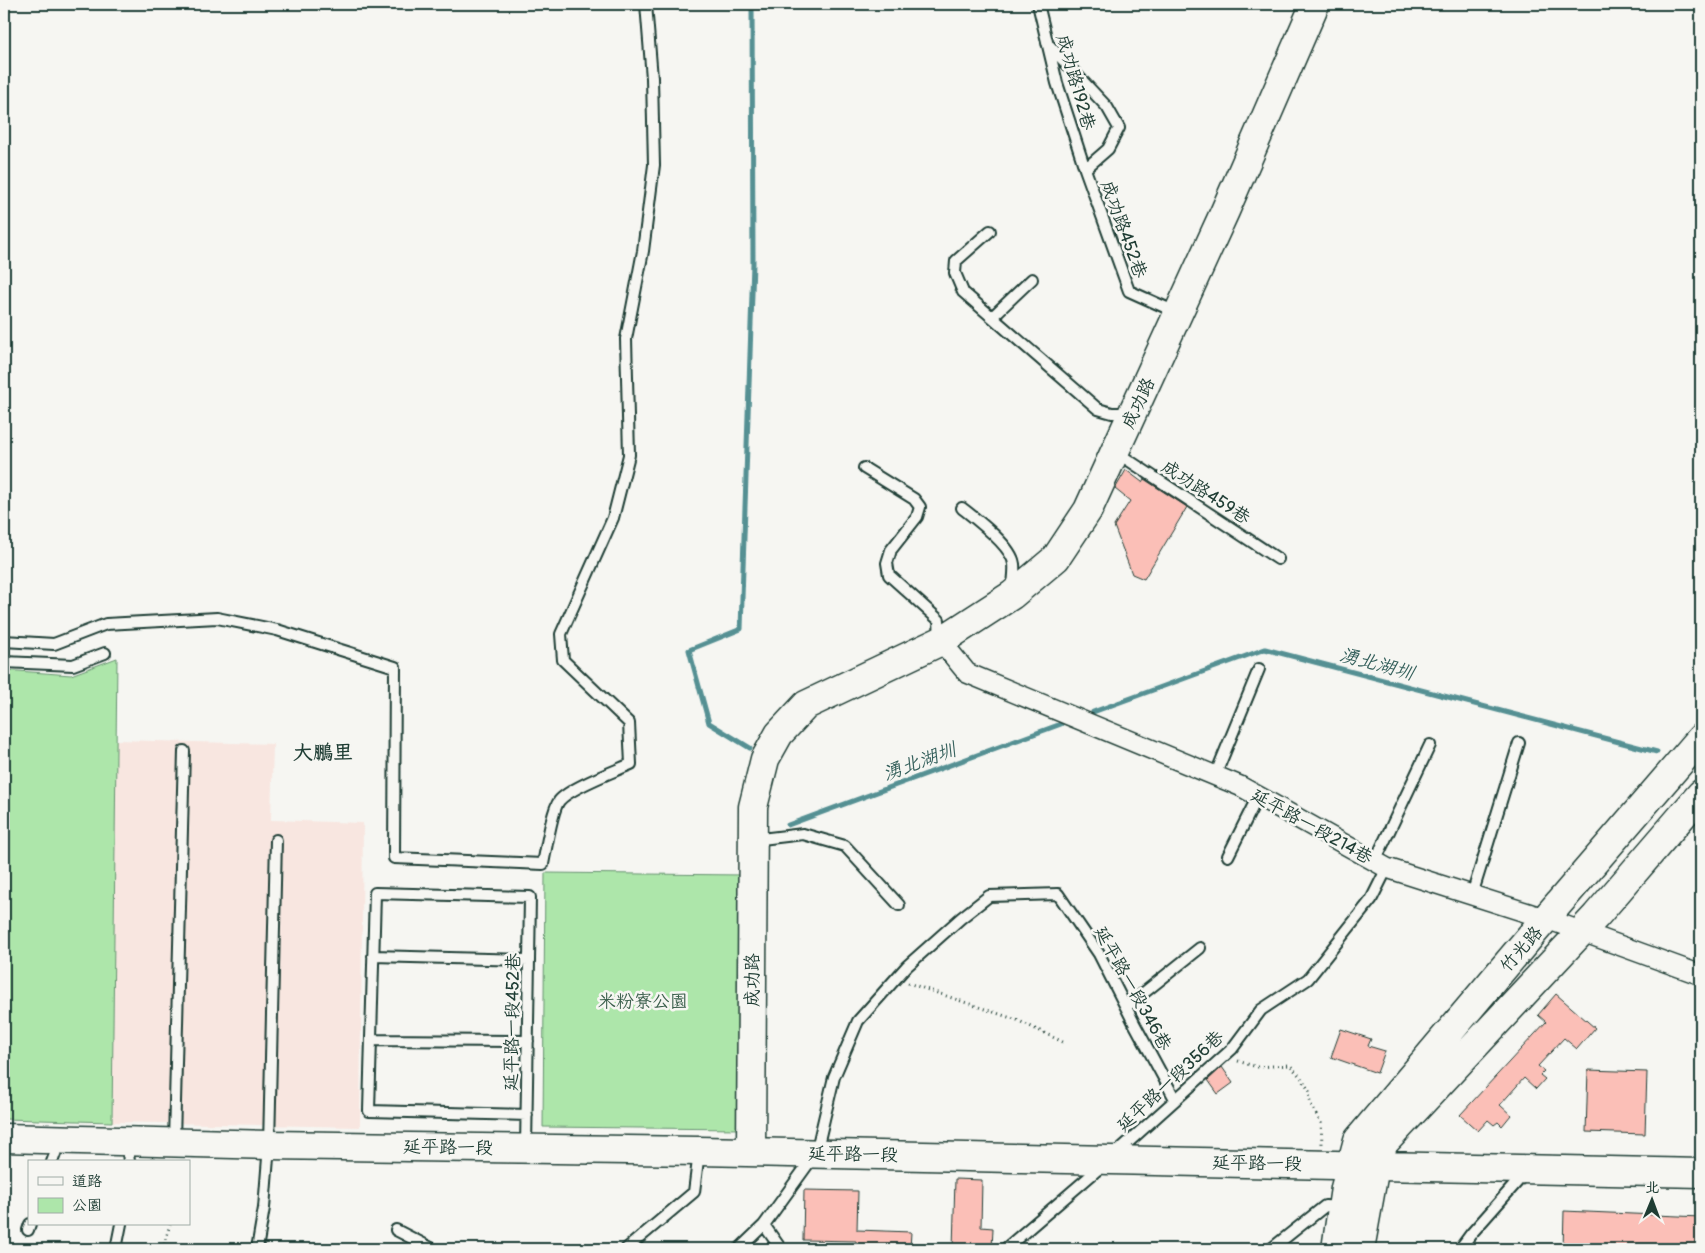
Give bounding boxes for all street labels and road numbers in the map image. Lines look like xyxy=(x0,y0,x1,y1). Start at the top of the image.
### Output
street label: 成功路192巷 xyxy=(1051,32,1100,133)
street label: 成功路452巷 xyxy=(1095,177,1152,281)
street label: 成功路 xyxy=(1117,374,1160,433)
street label: 成功路459巷 xyxy=(1157,455,1255,530)
street label: 延平路一段214巷 xyxy=(1247,784,1377,869)
street label: 竹光路 xyxy=(1495,921,1548,977)
street label: 延平路一段346巷 xyxy=(1089,922,1176,1055)
street label: 延平路一段452巷 xyxy=(500,953,525,1091)
street label: 成功路 xyxy=(741,953,764,1007)
street label: 延平路一段356巷 xyxy=(1112,1026,1229,1137)
street label: 延平路一段 xyxy=(403,1135,493,1160)
street label: 延平路一段 xyxy=(808,1142,898,1167)
street label: 延平路一段 xyxy=(1212,1151,1302,1176)

